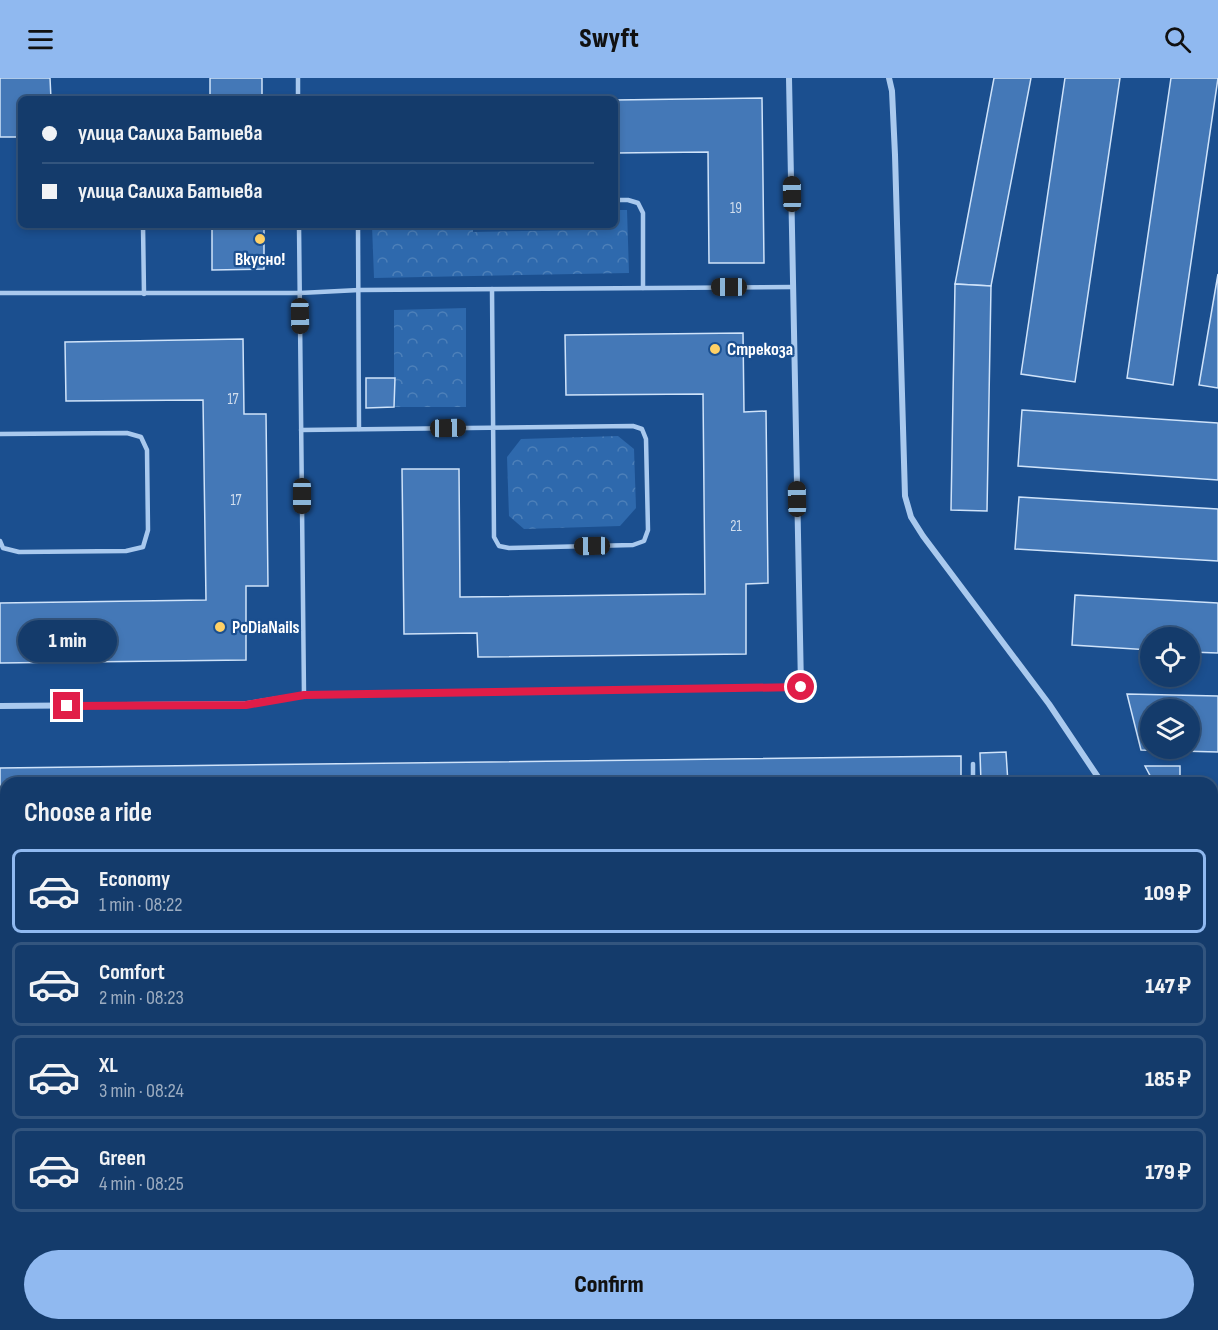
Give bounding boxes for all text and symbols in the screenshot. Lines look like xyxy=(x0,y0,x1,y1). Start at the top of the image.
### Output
icon: menu xyxy=(24,23,57,56)
text: Swyft xyxy=(579,23,639,55)
icon: search xyxy=(1161,23,1194,56)
text: улица Салиха Батыева xyxy=(78,120,262,147)
car xyxy=(783,176,801,212)
text: улица Салиха Батыева xyxy=(78,178,262,205)
house number: 19 xyxy=(730,199,742,218)
marker: Вкусно! xyxy=(253,232,267,246)
place label: Вкусно! xyxy=(235,249,285,270)
car xyxy=(711,278,747,296)
car xyxy=(291,298,309,334)
place label: Стрекоза xyxy=(727,339,793,360)
marker: Стрекоза xyxy=(708,342,722,356)
house number: 17 xyxy=(227,390,239,409)
car xyxy=(430,419,466,437)
car xyxy=(293,478,311,514)
car xyxy=(788,481,806,517)
house number: 17 xyxy=(230,491,242,510)
house number: 21 xyxy=(730,517,742,536)
car xyxy=(574,537,610,555)
place label: PoDiaNails xyxy=(232,617,300,638)
callout: 1 min xyxy=(17,619,116,661)
marker: PoDiaNails xyxy=(213,620,227,634)
map controls xyxy=(1140,627,1200,759)
button: locate xyxy=(1140,627,1200,687)
text: 1 min xyxy=(48,629,87,653)
route start xyxy=(787,673,814,700)
route end xyxy=(53,692,80,719)
button: layers xyxy=(1140,699,1200,759)
text: Choose a ride xyxy=(24,797,152,829)
icon: car xyxy=(27,864,81,918)
text: Economy xyxy=(99,866,170,893)
text: 109 ₽ xyxy=(1144,880,1191,907)
text: 1 min · 08:22 xyxy=(99,893,183,917)
icon: car xyxy=(27,957,81,1011)
text: Comfort xyxy=(99,959,165,986)
text: 147 ₽ xyxy=(1145,973,1191,1000)
text: 2 min · 08:23 xyxy=(99,986,184,1010)
icon: car xyxy=(27,1050,81,1104)
text: XL xyxy=(99,1052,118,1079)
text: 185 ₽ xyxy=(1145,1066,1191,1093)
text: 3 min · 08:24 xyxy=(99,1079,184,1103)
icon: car xyxy=(27,1143,81,1197)
text: Green xyxy=(99,1145,146,1172)
text: 179 ₽ xyxy=(1145,1159,1191,1186)
text: 4 min · 08:25 xyxy=(99,1172,184,1196)
button: Confirm xyxy=(24,1250,1194,1319)

